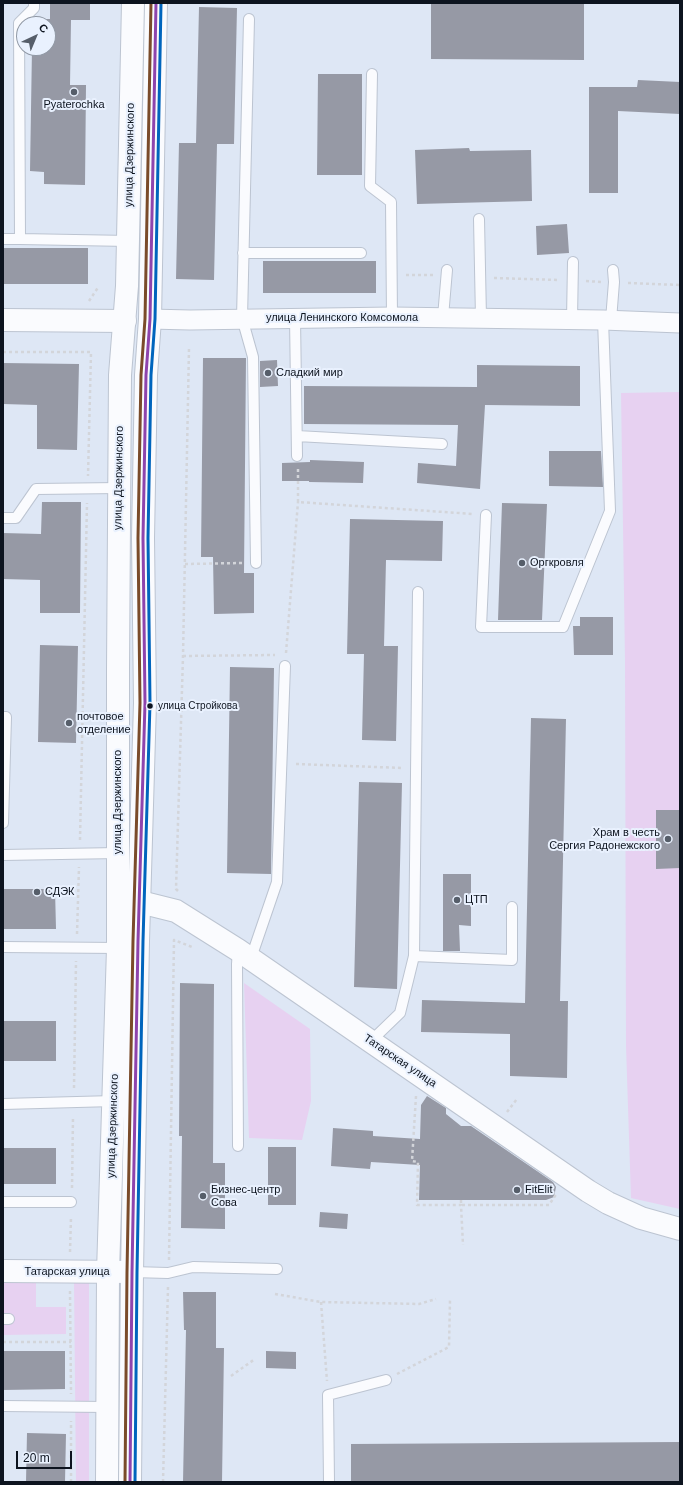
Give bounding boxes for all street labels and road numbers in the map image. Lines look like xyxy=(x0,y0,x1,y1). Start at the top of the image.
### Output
street label: улица Дзержинского xyxy=(122,103,138,207)
street label: улица Ленинского Комсомола xyxy=(266,311,418,325)
street label: улица Дзержинского xyxy=(111,426,127,530)
street label: улица Дзержинского xyxy=(111,750,125,854)
street label: Татарская улица xyxy=(361,1032,439,1090)
street label: улица Дзержинского xyxy=(105,1074,121,1178)
street label: Татарская улица xyxy=(24,1265,110,1279)

